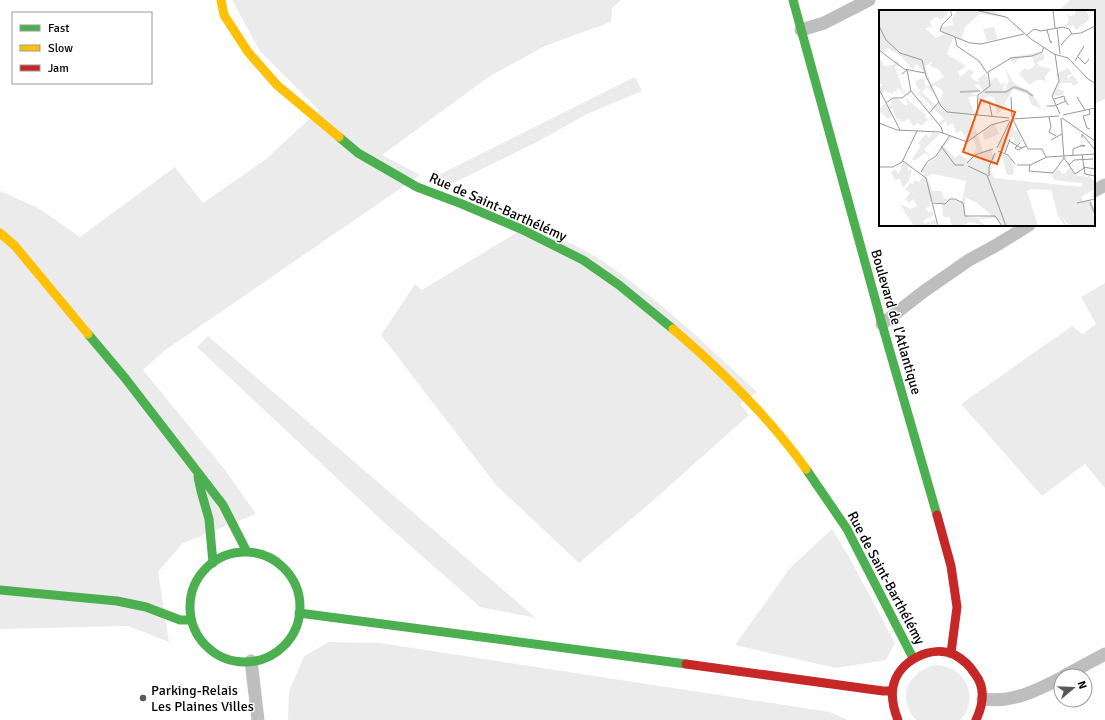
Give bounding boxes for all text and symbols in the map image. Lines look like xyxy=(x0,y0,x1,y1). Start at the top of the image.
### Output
inset map xyxy=(879,10,1095,226)
legend xyxy=(12,12,152,84)
text: Fast xyxy=(48,21,69,36)
text: Slow xyxy=(48,41,73,56)
text: Jam xyxy=(48,61,69,76)
street label: Rue de Saint-Barthélémy xyxy=(427,169,570,245)
street label: Boulevard de l'Atlantique xyxy=(867,247,925,397)
street label: Rue de Saint-Barthélémy xyxy=(844,508,929,648)
north arrow xyxy=(1053,668,1093,708)
text: N xyxy=(1075,679,1089,691)
place label: Parking-Relais Les Plaines Villes xyxy=(151,682,254,715)
marker: Parking-Relais Les Plaines Villes xyxy=(138,693,148,703)

